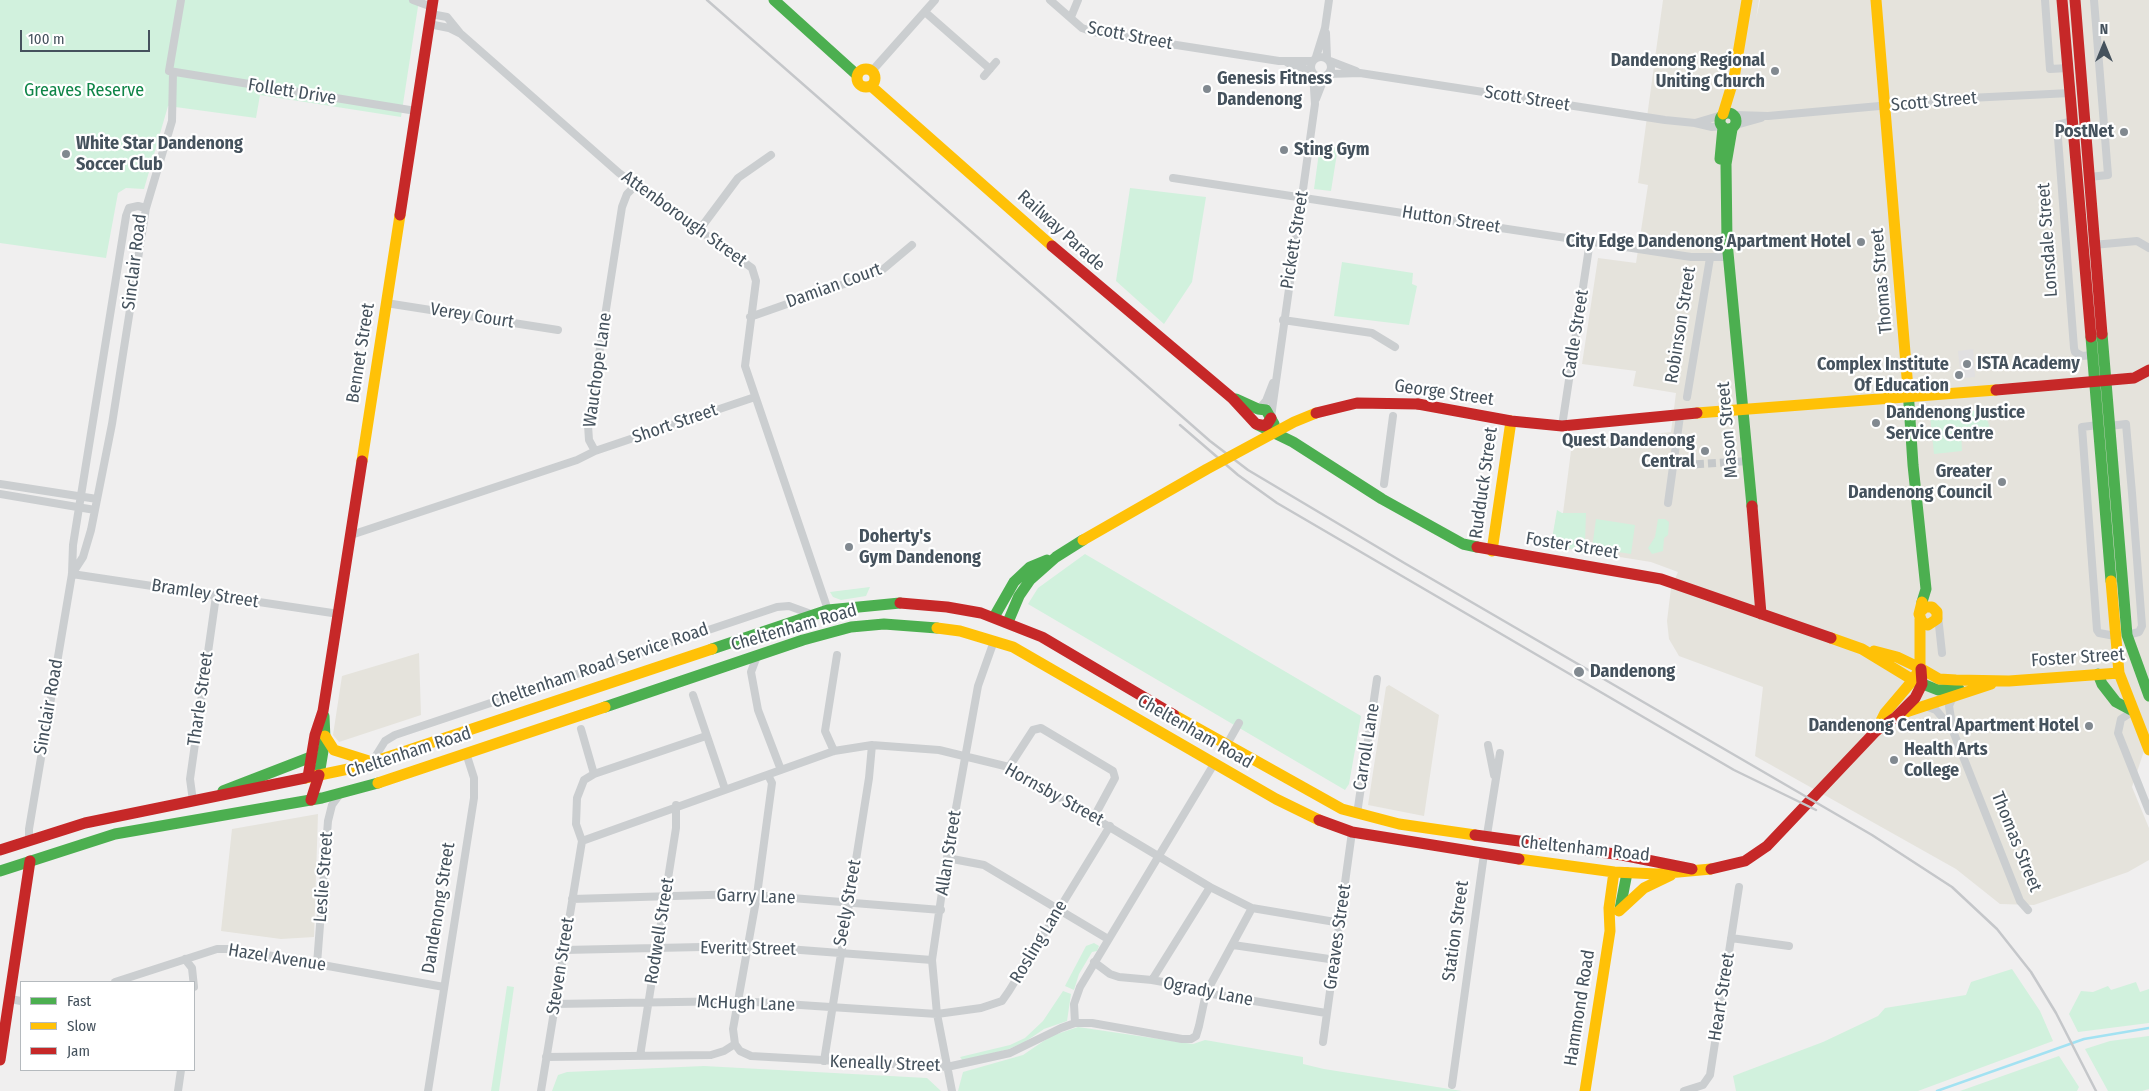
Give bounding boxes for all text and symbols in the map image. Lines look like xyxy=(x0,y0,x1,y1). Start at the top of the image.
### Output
street label: Scott Street xyxy=(1086,17,1174,55)
scale bar xyxy=(22,20,152,52)
north arrow xyxy=(2079,20,2129,70)
text: N xyxy=(2100,21,2108,38)
text: 100 m xyxy=(28,30,65,48)
place label: Dandenong Regional Uniting Church xyxy=(1611,50,1765,92)
marker: Dandenong Regional Uniting Church xyxy=(1769,65,1781,77)
place label: Genesis Fitness Dandenong xyxy=(1217,68,1332,110)
street label: Follett Drive xyxy=(246,74,338,110)
park label: Greaves Reserve xyxy=(24,80,144,102)
street label: Scott Street xyxy=(1483,82,1571,116)
marker: Genesis Fitness Dandenong xyxy=(1201,83,1213,95)
street label: Scott Street xyxy=(1890,87,1978,117)
place label: PostNet xyxy=(2055,121,2114,143)
marker: PostNet xyxy=(2118,126,2130,138)
place label: White Star Dandenong Soccer Club xyxy=(76,133,243,176)
place label: Sting Gym xyxy=(1294,139,1369,161)
marker: Sting Gym xyxy=(1278,144,1290,156)
marker: White Star Dandenong Soccer Club xyxy=(60,148,72,160)
street label: Attenborough Street xyxy=(617,166,751,272)
street label: Lonsdale Street xyxy=(2033,182,2063,298)
street label: Railway Parade xyxy=(1013,186,1109,276)
street label: Pickett Street xyxy=(1277,189,1313,291)
street label: Hutton Street xyxy=(1400,202,1502,238)
street label: Sinclair Road xyxy=(118,213,152,311)
street label: Thomas Street xyxy=(1867,227,1897,335)
place label: City Edge Dandenong Apartment Hotel xyxy=(1566,231,1851,253)
marker: City Edge Dandenong Apartment Hotel xyxy=(1855,236,1867,248)
street label: Damian Court xyxy=(783,259,885,313)
street label: Robinson Street xyxy=(1661,265,1701,385)
street label: Cadle Street xyxy=(1558,288,1594,380)
street label: Verey Court xyxy=(429,299,515,333)
street label: Bennet Street xyxy=(342,301,380,405)
street label: Wauchope Lane xyxy=(579,311,617,429)
place label: ISTA Academy xyxy=(1977,353,2080,375)
place label: Complex Institute Of Education xyxy=(1817,354,1949,396)
marker: ISTA Academy xyxy=(1961,358,1973,370)
marker: Complex Institute Of Education xyxy=(1953,369,1965,381)
street label: George Street xyxy=(1393,375,1495,411)
street label: Mason Street xyxy=(1713,381,1743,479)
street label: Short Street xyxy=(630,399,720,449)
place label: Dandenong Justice Service Centre xyxy=(1886,402,2025,444)
marker: Dandenong Justice Service Centre xyxy=(1870,417,1882,429)
street label: Rudduck Street xyxy=(1465,426,1503,540)
place label: Quest Dandenong Central xyxy=(1562,430,1695,472)
marker: Quest Dandenong Central xyxy=(1699,445,1711,457)
place label: Greater Dandenong Council xyxy=(1848,461,1992,504)
marker: Greater Dandenong Council xyxy=(1996,476,2008,488)
place label: Doherty's Gym Dandenong xyxy=(859,526,981,568)
street label: Foster Street xyxy=(1524,528,1620,564)
marker: Doherty's Gym Dandenong xyxy=(843,541,855,553)
street label: Bramley Street xyxy=(150,575,260,613)
street label: Cheltenham Road xyxy=(729,600,859,656)
street label: Cheltenham Road Service Road xyxy=(488,619,712,713)
street label: Foster Street xyxy=(2031,644,2125,672)
street label: Tharle Street xyxy=(184,650,218,748)
street label: Sinclair Road xyxy=(30,658,68,756)
place label: Dandenong xyxy=(1590,661,1675,683)
marker: Dandenong xyxy=(1572,665,1586,679)
street label: Cheltenham Road xyxy=(1133,690,1257,774)
street label: Carroll Lane xyxy=(1349,702,1385,792)
place label: Dandenong Central Apartment Hotel xyxy=(1808,715,2079,737)
marker: Dandenong Central Apartment Hotel xyxy=(2083,720,2095,732)
street label: Cheltenham Road xyxy=(344,723,474,783)
place label: Health Arts College xyxy=(1904,739,1988,782)
marker: Health Arts College xyxy=(1888,754,1900,766)
street label: Hornsby Street xyxy=(1001,759,1107,831)
street label: Thomas Street xyxy=(1986,789,2046,895)
street label: Allan Street xyxy=(932,809,966,897)
street label: Leslie Street xyxy=(310,831,338,923)
street label: Cheltenham Road xyxy=(1519,831,1651,867)
street label: Dandenong Street xyxy=(418,841,460,975)
street label: Seely Street xyxy=(830,858,866,948)
street label: Rodwell Street xyxy=(641,876,679,986)
street label: Station Street xyxy=(1438,879,1474,983)
street label: Greaves Street xyxy=(1320,883,1356,991)
street label: Garry Lane xyxy=(716,885,796,909)
street label: Rosling Lane xyxy=(1006,896,1072,988)
street label: Steven Street xyxy=(543,916,579,1016)
street label: Everitt Street xyxy=(700,937,796,961)
street label: Hazel Avenue xyxy=(227,940,327,976)
street label: Hammond Road xyxy=(1560,948,1600,1068)
street label: Heart Street xyxy=(1704,951,1740,1043)
street label: Ogrady Lane xyxy=(1161,973,1255,1011)
legend xyxy=(20,981,195,1071)
street label: McHugh Lane xyxy=(697,991,795,1017)
text: Fast xyxy=(67,992,91,1010)
text: Slow xyxy=(67,1017,96,1035)
text: Jam xyxy=(67,1042,90,1060)
street label: Keneally Street xyxy=(829,1051,941,1077)

